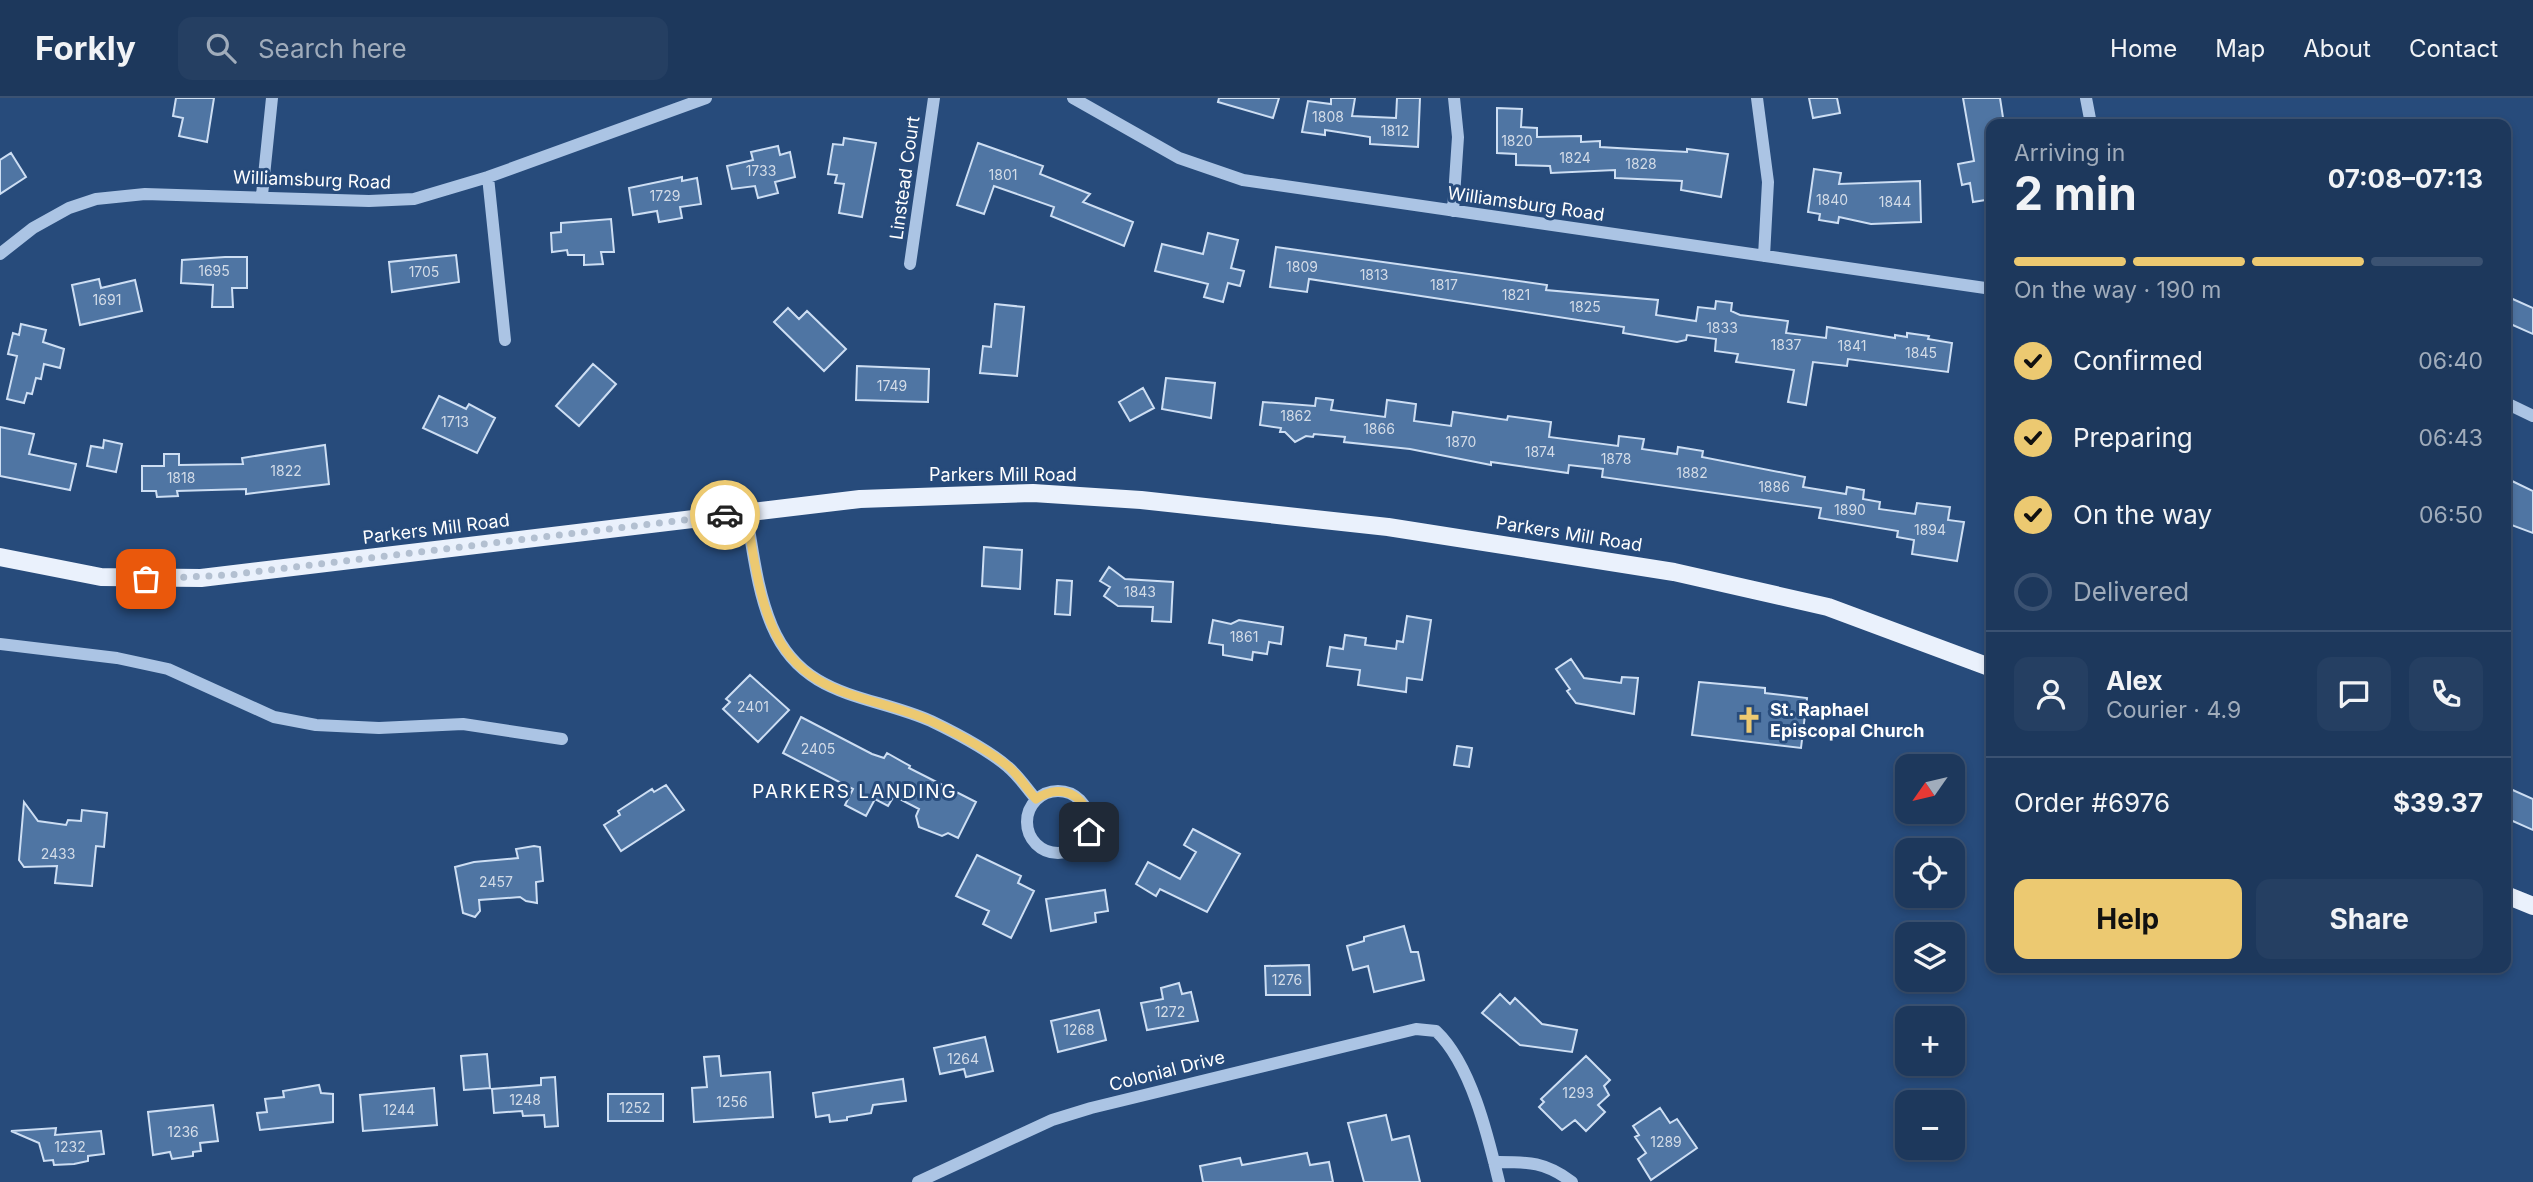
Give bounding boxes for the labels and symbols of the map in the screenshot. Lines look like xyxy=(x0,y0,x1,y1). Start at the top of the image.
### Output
house number: 1808 xyxy=(1312,108,1344,125)
street label: Linstead Court xyxy=(885,115,924,241)
house number: 1812 xyxy=(1381,122,1409,139)
house number: 1820 xyxy=(1501,132,1533,149)
house number: 1824 xyxy=(1559,149,1591,166)
house number: 1828 xyxy=(1625,155,1657,172)
house number: 1733 xyxy=(746,162,776,179)
street label: Williamsburg Road xyxy=(233,166,391,193)
house number: 1801 xyxy=(989,166,1017,183)
street label: Williamsburg Road xyxy=(1446,182,1606,225)
house number: 1729 xyxy=(650,187,680,204)
house number: 1840 xyxy=(1816,191,1848,208)
house number: 1844 xyxy=(1879,193,1911,210)
house number: 1809 xyxy=(1286,258,1318,275)
house number: 1695 xyxy=(198,262,230,279)
house number: 1705 xyxy=(409,263,439,280)
house number: 1813 xyxy=(1360,266,1388,283)
house number: 1817 xyxy=(1430,276,1458,293)
house number: 1821 xyxy=(1502,286,1530,303)
house number: 1691 xyxy=(93,291,121,308)
house number: 1825 xyxy=(1569,298,1601,315)
house number: 1833 xyxy=(1706,319,1738,336)
house number: 1837 xyxy=(1771,336,1802,353)
house number: 1841 xyxy=(1838,337,1866,354)
house number: 1845 xyxy=(1905,344,1937,361)
house number: 1749 xyxy=(877,377,907,394)
house number: 1862 xyxy=(1280,407,1312,424)
house number: 1713 xyxy=(441,413,469,430)
house number: 1866 xyxy=(1363,420,1395,437)
house number: 1870 xyxy=(1446,433,1476,450)
house number: 1874 xyxy=(1525,443,1555,460)
house number: 1878 xyxy=(1601,450,1631,467)
house number: 1822 xyxy=(270,462,302,479)
street label: Parkers Mill Road xyxy=(929,464,1077,485)
house number: 1882 xyxy=(1676,464,1708,481)
house number: 1818 xyxy=(167,469,195,486)
house number: 1886 xyxy=(1758,478,1790,495)
courier xyxy=(690,480,760,550)
house number: 1890 xyxy=(1834,501,1866,518)
street label: Parkers Mill Road xyxy=(361,509,511,548)
street label: Parkers Mill Road xyxy=(1494,512,1644,555)
house number: 1894 xyxy=(1914,521,1946,538)
pin xyxy=(116,549,176,609)
house number: 1843 xyxy=(1124,583,1156,600)
house number: 1861 xyxy=(1230,628,1258,645)
house number: 2401 xyxy=(737,698,769,715)
place label: St. Raphael Episcopal Church xyxy=(1770,699,1924,741)
church icon: St. Raphael Episcopal Church xyxy=(1734,705,1764,735)
house number: 2405 xyxy=(801,740,835,757)
north arrow xyxy=(1895,754,1965,824)
district label: PARKERS LANDING xyxy=(752,780,958,803)
pin xyxy=(1059,802,1119,862)
house number: 2433 xyxy=(41,845,75,862)
house number: 2457 xyxy=(479,873,513,890)
house number: 1276 xyxy=(1272,971,1302,988)
house number: 1272 xyxy=(1155,1003,1185,1020)
house number: 1268 xyxy=(1063,1021,1095,1038)
street label: Colonial Drive xyxy=(1107,1046,1227,1095)
house number: 1264 xyxy=(947,1050,979,1067)
house number: 1293 xyxy=(1562,1084,1594,1101)
house number: 1248 xyxy=(509,1091,541,1108)
house number: 1256 xyxy=(716,1093,748,1110)
house number: 1252 xyxy=(619,1099,651,1116)
house number: 1244 xyxy=(383,1101,415,1118)
house number: 1236 xyxy=(167,1123,199,1140)
house number: 1289 xyxy=(1650,1133,1682,1150)
house number: 1232 xyxy=(54,1138,86,1155)

